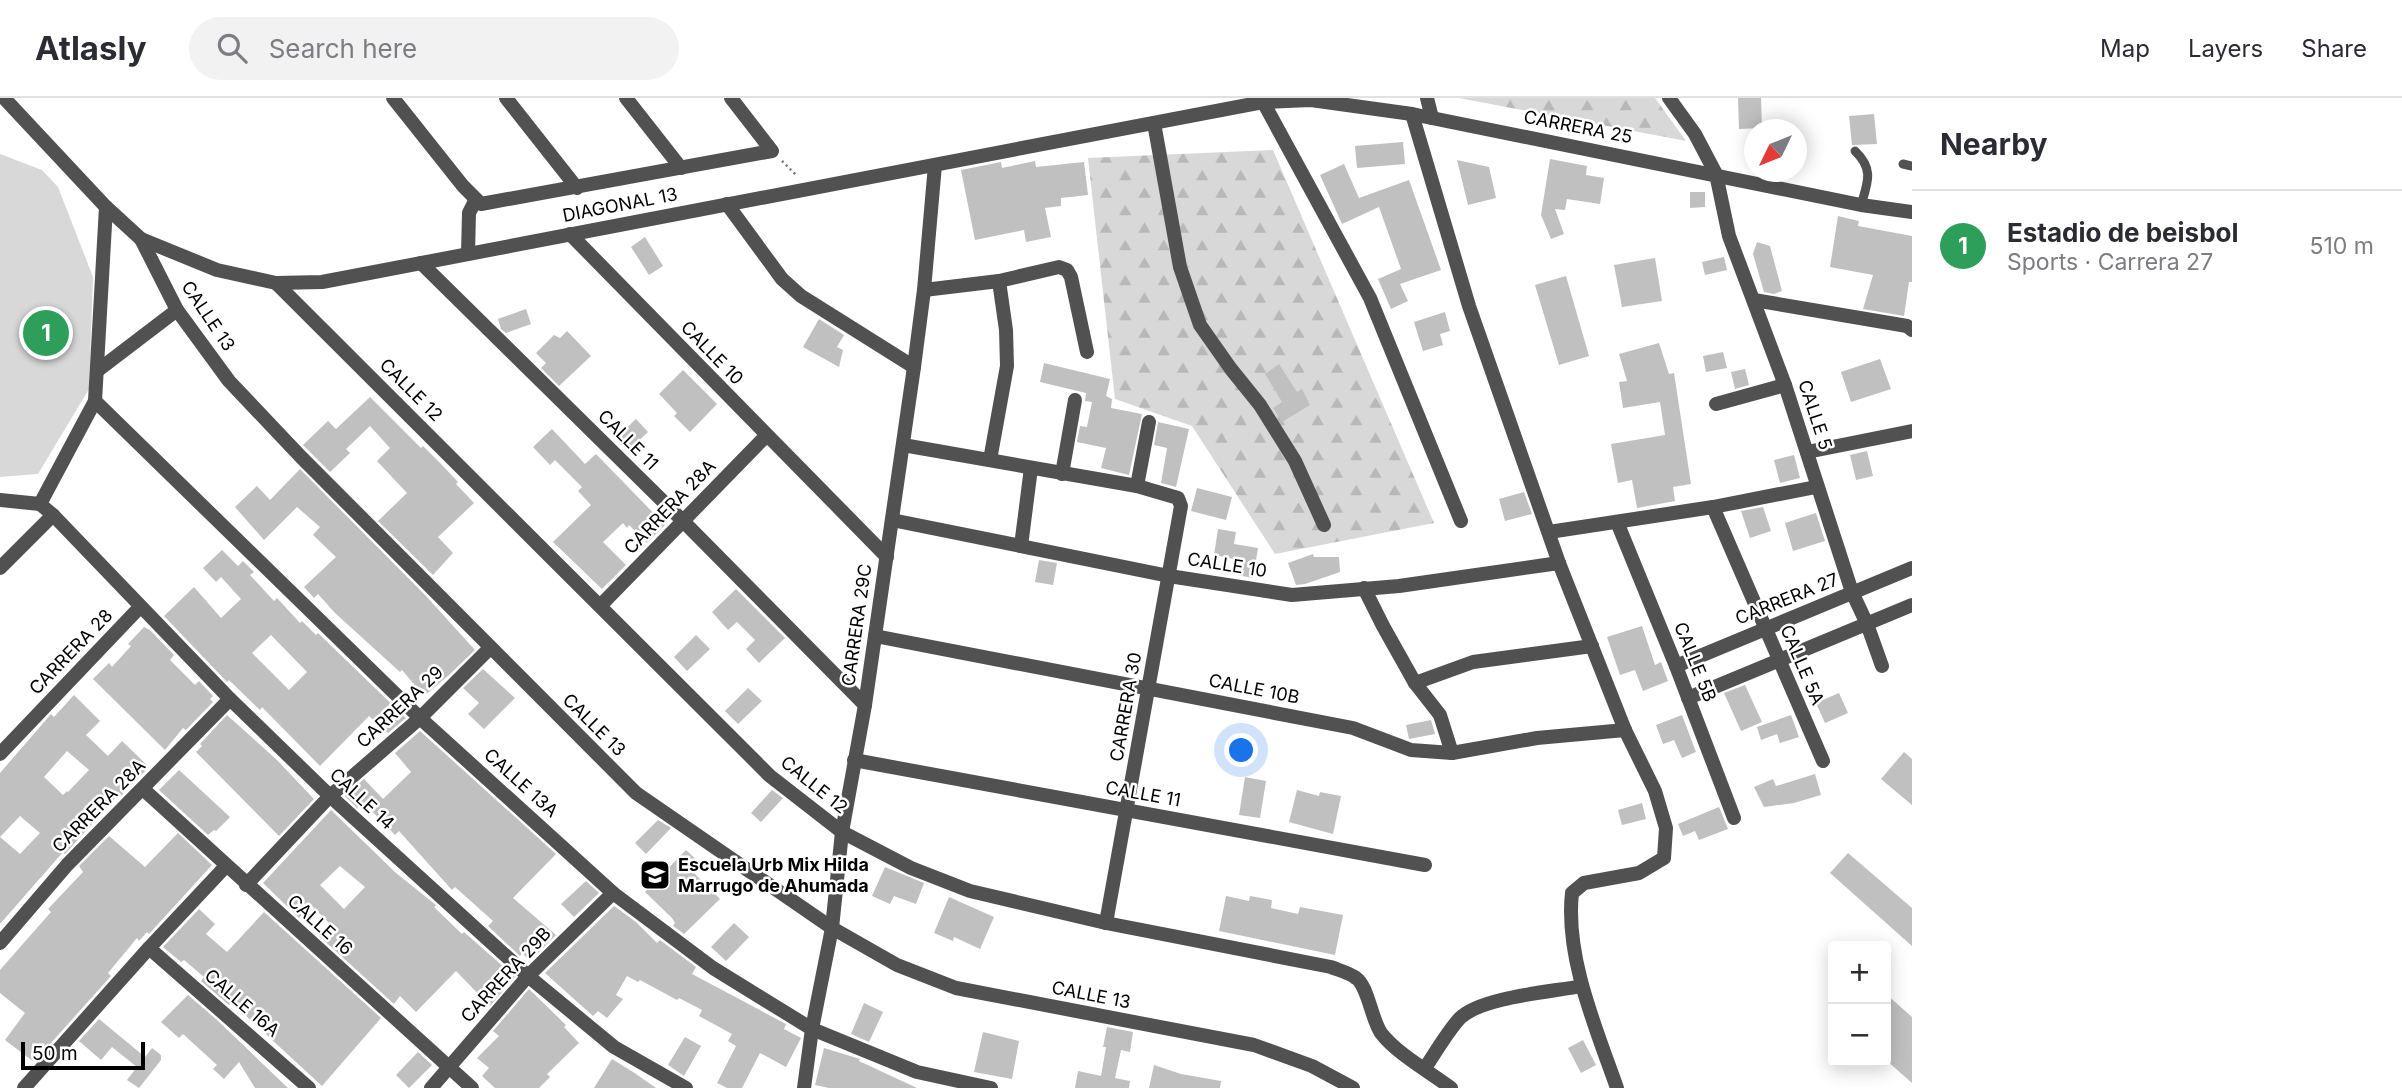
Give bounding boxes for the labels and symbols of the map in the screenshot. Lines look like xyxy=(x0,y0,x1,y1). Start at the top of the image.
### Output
street label: CARRERA 25 xyxy=(1522,106,1634,147)
north arrow xyxy=(1744,119,1807,182)
street label: DIAGONAL 13 xyxy=(561,183,679,226)
street label: CALLE 13 xyxy=(177,277,239,355)
pin: 1 xyxy=(23,307,69,359)
street label: CALLE 10 xyxy=(677,317,748,389)
street label: CALLE 12 xyxy=(376,354,447,425)
street label: CALLE 5 xyxy=(1794,377,1837,453)
street label: CALLE 11 xyxy=(594,405,663,474)
street label: CARRERA 28A xyxy=(619,455,720,558)
street label: CALLE 10 xyxy=(1186,548,1268,581)
street label: CARRERA 29C xyxy=(838,562,876,688)
street label: CARRERA 27 xyxy=(1732,568,1841,629)
street label: CARRERA 28 xyxy=(25,605,117,699)
street label: CALLE 5B xyxy=(1670,619,1721,705)
street label: CALLE 5A xyxy=(1776,622,1829,708)
street label: CARRERA 30 xyxy=(1106,651,1145,763)
street label: CARRERA 29 xyxy=(352,661,447,752)
street label: CALLE 10B xyxy=(1207,669,1301,708)
street label: CALLE 13 xyxy=(559,689,630,760)
your location xyxy=(1224,733,1258,767)
street label: CALLE 13A xyxy=(480,744,563,821)
street label: CALLE 12 xyxy=(777,751,852,818)
street label: CARRERA 28A xyxy=(48,755,149,856)
street label: CALLE 14 xyxy=(326,764,399,834)
street label: CALLE 11 xyxy=(1104,777,1182,810)
place label: Escuela Urb Mix Hilda Marrugo de Ahumada xyxy=(678,854,869,896)
school or university icon: Escuela Urb Mix Hilda Marrugo de Ahumada xyxy=(638,858,672,892)
street label: CALLE 16 xyxy=(284,890,357,959)
street label: CARRERA 29B xyxy=(456,923,555,1027)
street label: CALLE 16A xyxy=(201,964,284,1041)
street label: CALLE 13 xyxy=(1050,977,1132,1012)
scale bar xyxy=(21,1039,145,1071)

